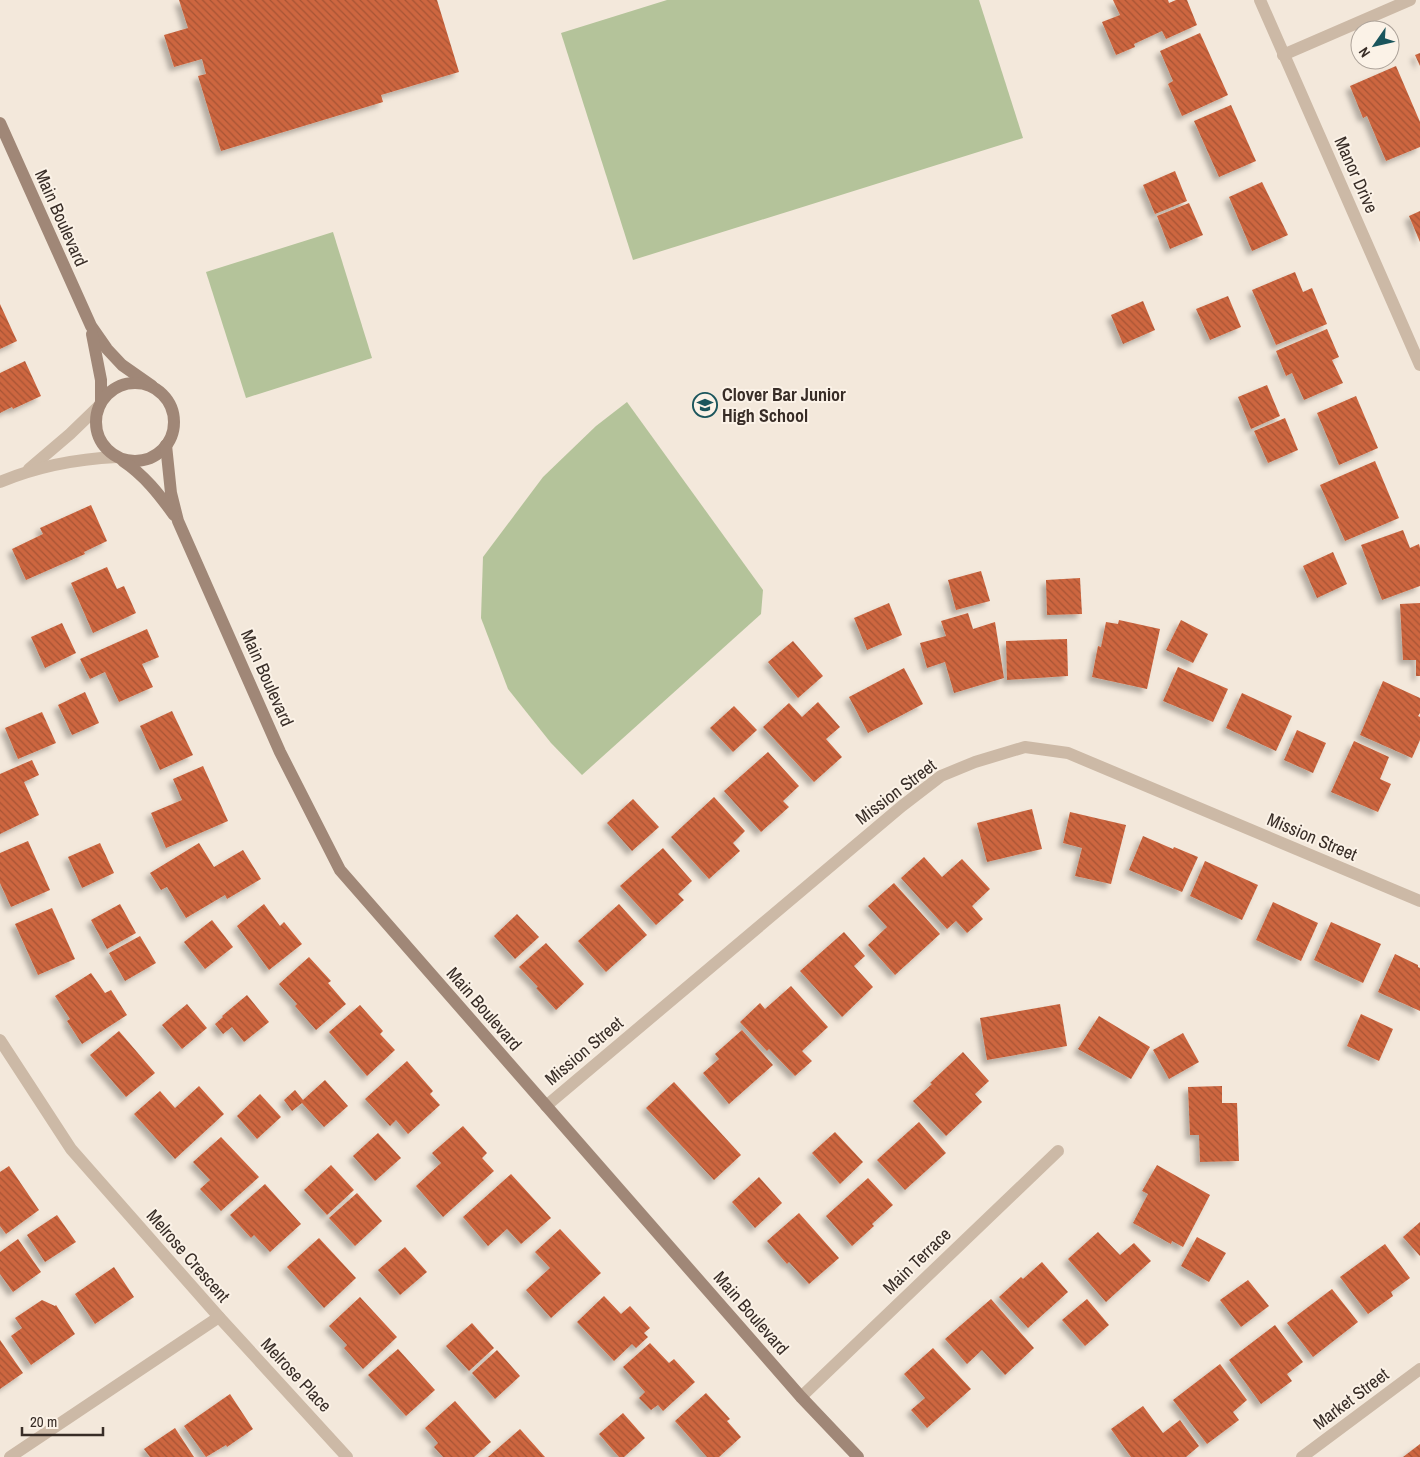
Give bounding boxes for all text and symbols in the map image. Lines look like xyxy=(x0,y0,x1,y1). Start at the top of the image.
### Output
north arrow xyxy=(1350,20,1400,70)
text: N xyxy=(1354,44,1374,61)
street label: Manor Drive xyxy=(1329,133,1384,217)
street label: Main Boulevard xyxy=(29,165,94,270)
place label: Clover Bar Junior High School xyxy=(722,382,846,428)
school or university icon: Clover Bar Junior High School xyxy=(692,392,718,418)
street label: Main Boulevard xyxy=(235,625,300,730)
street label: Mission Street xyxy=(850,753,941,830)
street label: Mission Street xyxy=(1264,806,1361,867)
street label: Main Boulevard xyxy=(441,961,528,1056)
street label: Mission Street xyxy=(539,1010,628,1091)
street label: Melrose Crescent xyxy=(141,1204,236,1308)
street label: Main Terrace xyxy=(877,1222,956,1299)
street label: Main Boulevard xyxy=(708,1265,795,1360)
street label: Melrose Place xyxy=(255,1332,337,1417)
street label: Market Street xyxy=(1308,1362,1394,1435)
scale bar xyxy=(22,1404,104,1436)
text: 20 m xyxy=(30,1411,57,1432)

